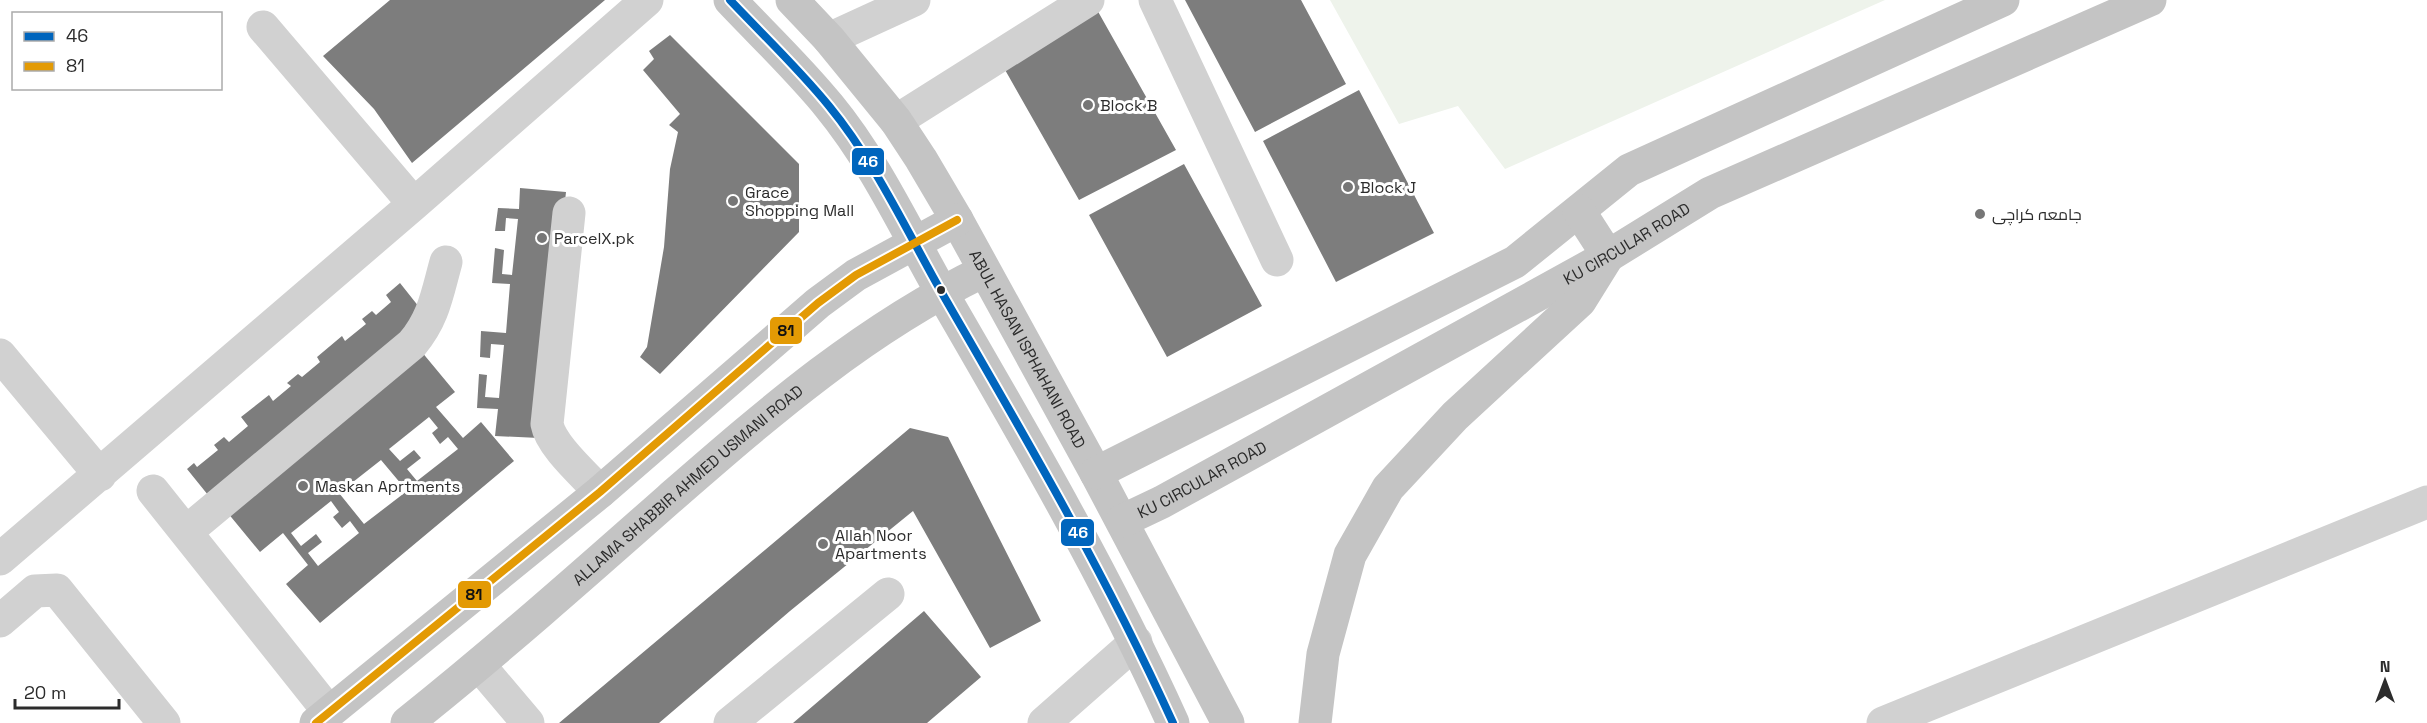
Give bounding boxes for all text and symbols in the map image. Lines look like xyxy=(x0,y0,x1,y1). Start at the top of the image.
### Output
legend xyxy=(12,12,222,90)
text: 46 xyxy=(66,24,88,47)
text: 81 xyxy=(66,54,85,77)
place label: Block B xyxy=(1100,95,1157,116)
marker: Block B xyxy=(1081,98,1095,112)
line badge: 46 xyxy=(851,147,885,176)
text: 46 xyxy=(858,151,878,172)
place label: Block J xyxy=(1360,177,1416,198)
marker: Block J xyxy=(1341,180,1355,194)
place label: Grace Shopping Mall xyxy=(745,182,854,221)
marker: Grace Shopping Mall xyxy=(726,194,740,208)
street label: KU CIRCULAR ROAD xyxy=(1560,198,1694,290)
place label: جامعہ کراچی xyxy=(1992,204,2082,226)
marker: جامعہ کراچی xyxy=(1973,207,1987,221)
place label: ParcelX.pk xyxy=(554,228,635,249)
marker: ParcelX.pk xyxy=(535,231,549,245)
street label: ABUL HASAN ISPHAHANI ROAD xyxy=(964,246,1090,452)
unlabelled marker xyxy=(935,284,947,296)
line badge: 81 xyxy=(769,316,803,345)
text: 81 xyxy=(778,320,794,341)
street label: ALLAMA SHABBIR AHMED USMANI ROAD xyxy=(568,380,807,590)
street label: KU CIRCULAR ROAD xyxy=(1134,436,1270,523)
place label: Maskan Aprtments xyxy=(315,476,460,497)
marker: Maskan Aprtments xyxy=(296,479,310,493)
line badge: 46 xyxy=(1060,518,1095,547)
text: 46 xyxy=(1068,522,1088,543)
place label: Allah Noor Apartments xyxy=(835,525,927,564)
marker: Allah Noor Apartments xyxy=(816,537,830,551)
line badge: 81 xyxy=(457,580,492,609)
text: 81 xyxy=(466,584,482,605)
north arrow xyxy=(2355,651,2415,711)
text: N xyxy=(2380,656,2390,677)
scale bar xyxy=(15,672,118,710)
text: 20 m xyxy=(24,681,67,704)

